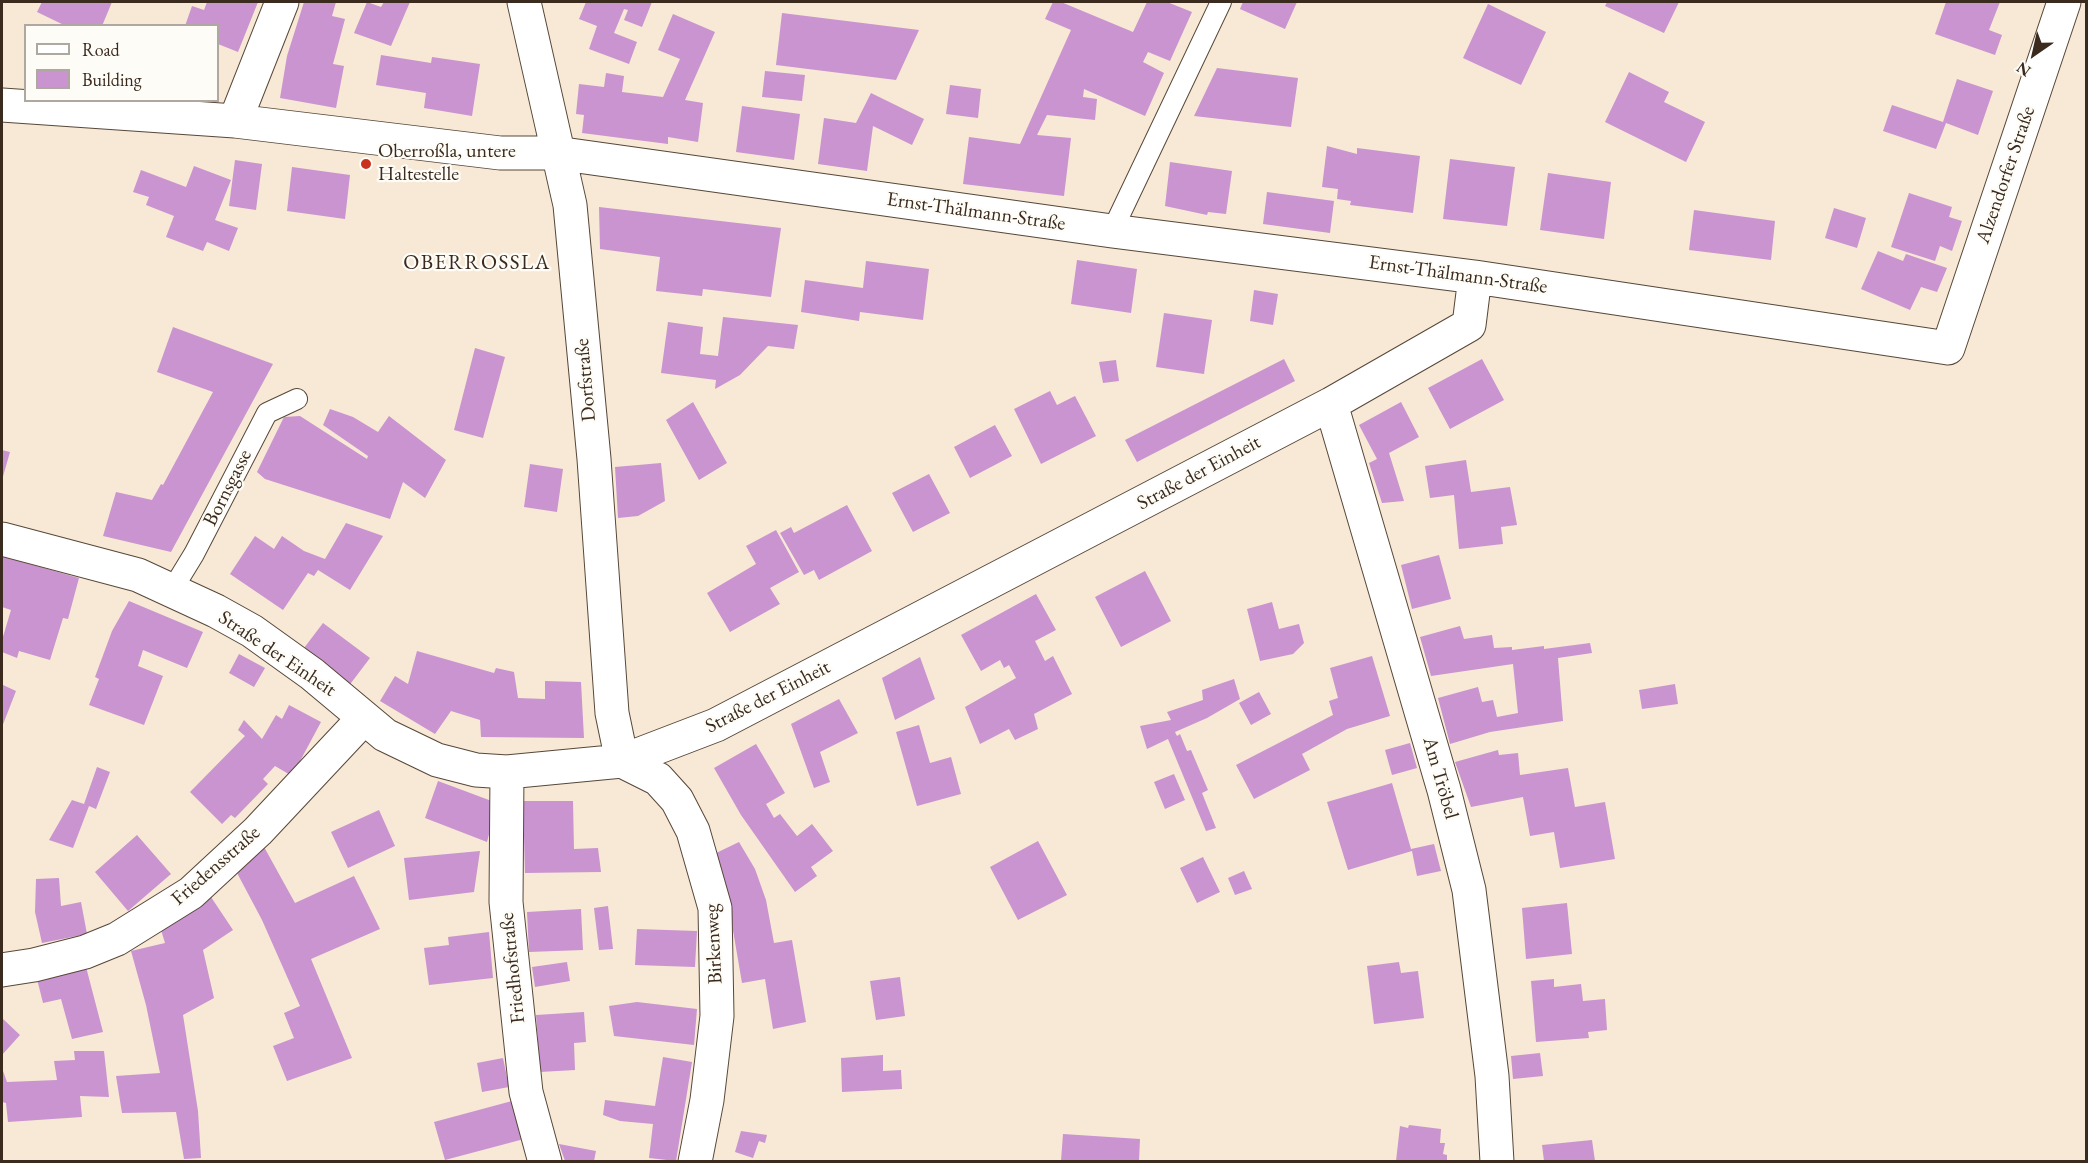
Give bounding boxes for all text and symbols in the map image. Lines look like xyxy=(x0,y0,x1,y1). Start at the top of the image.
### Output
legend xyxy=(24,24,219,102)
north arrow xyxy=(2004,24,2064,84)
text: Road xyxy=(82,38,120,61)
text: N xyxy=(2012,57,2035,82)
text: Building xyxy=(82,68,142,91)
street label: Alzendorfer Straße xyxy=(1971,103,2041,247)
place label: Oberroßla, untere Haltestelle xyxy=(378,140,516,187)
marker: Oberroßla, untere Haltestelle xyxy=(359,157,373,171)
street label: Ernst-Thälmann-Straße xyxy=(885,188,1067,236)
district label: OBERROSSLA xyxy=(403,250,551,276)
street label: Ernst-Thälmann-Straße xyxy=(1367,251,1549,299)
street label: Dorfstraße xyxy=(570,337,602,423)
street label: Straße der Einheit xyxy=(1133,430,1265,516)
street label: Bornsgasse xyxy=(199,446,257,530)
street label: Straße der Einheit xyxy=(214,606,340,702)
street label: Straße der Einheit xyxy=(702,655,834,739)
street label: Am Tröbel xyxy=(1417,734,1463,822)
street label: Friedensstraße xyxy=(167,821,265,911)
street label: Birkenweg xyxy=(700,903,728,985)
street label: Friedhofstraße xyxy=(495,911,531,1025)

